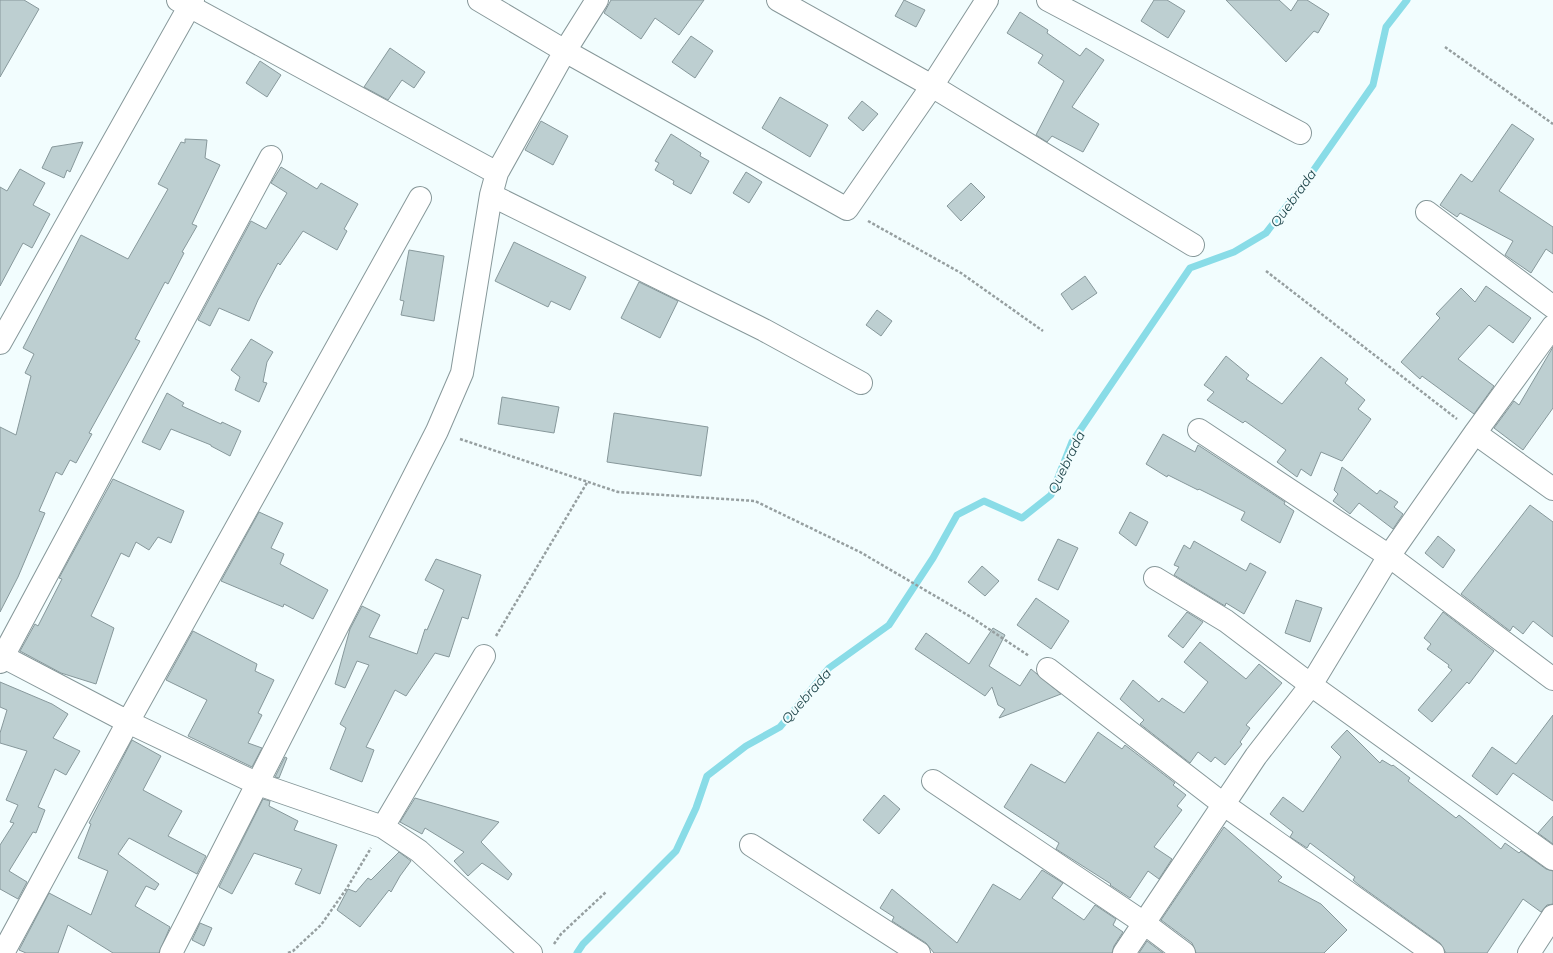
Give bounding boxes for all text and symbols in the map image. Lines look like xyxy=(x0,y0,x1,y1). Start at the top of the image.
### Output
water label: Quebrada xyxy=(1267,166,1320,230)
water label: Quebrada xyxy=(1044,428,1088,496)
water label: Quebrada xyxy=(778,665,834,727)

